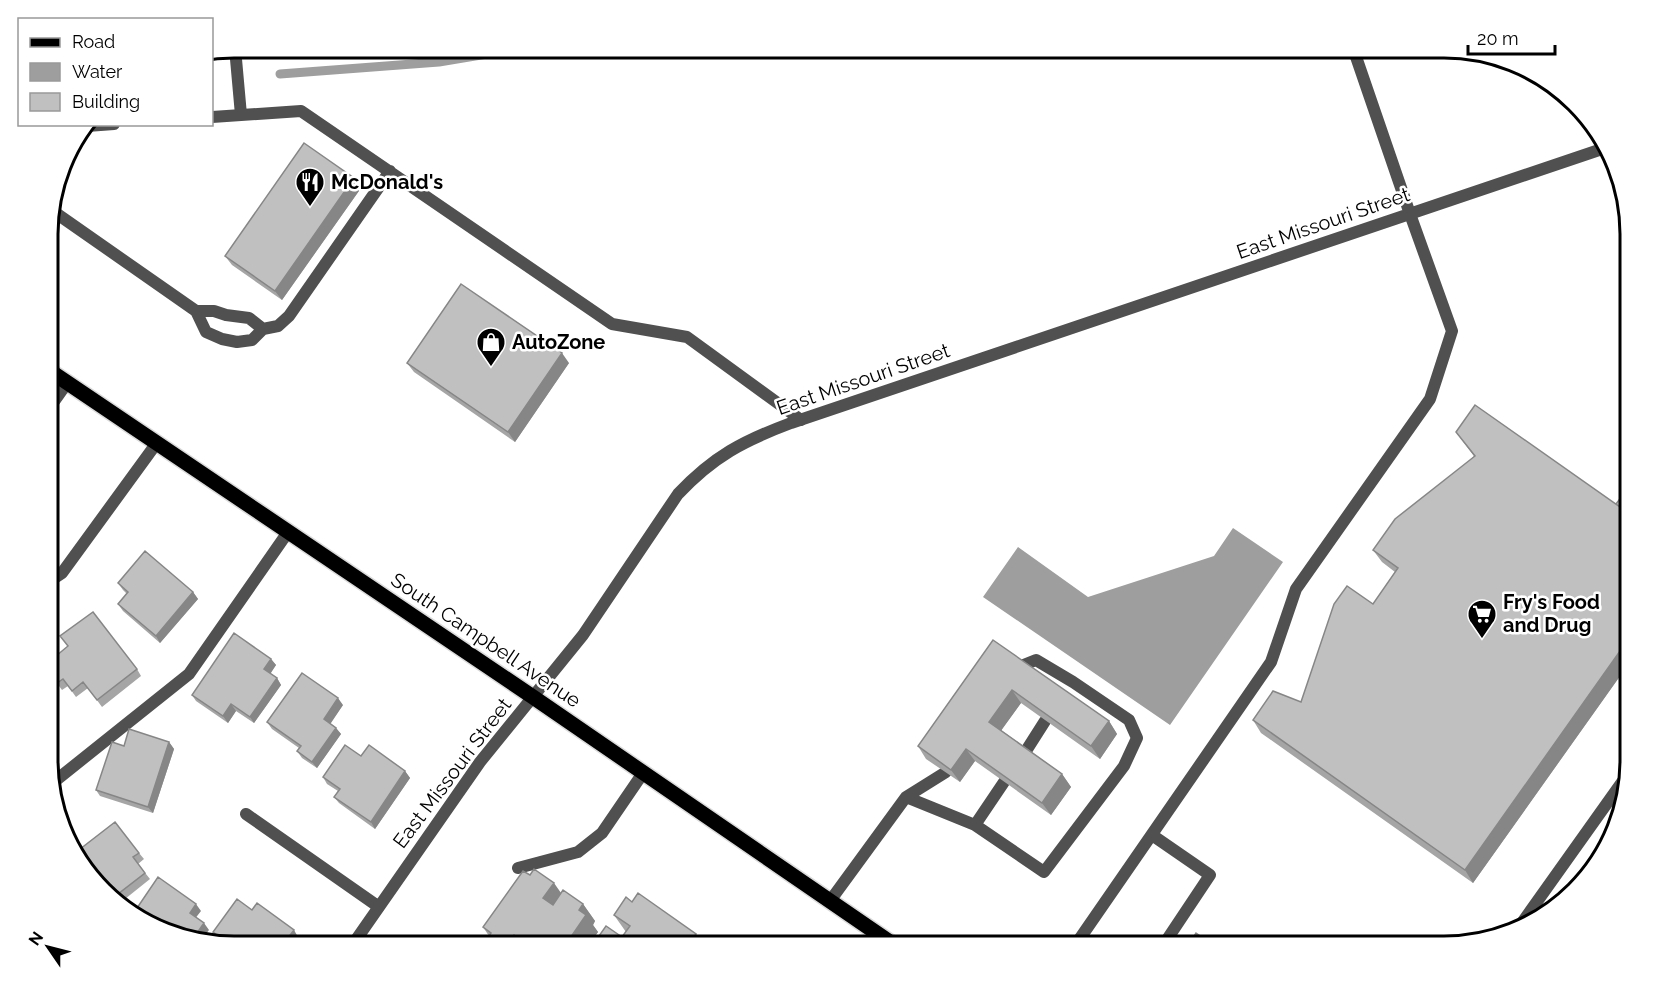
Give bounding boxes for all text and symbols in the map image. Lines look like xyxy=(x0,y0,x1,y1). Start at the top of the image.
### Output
legend xyxy=(18,18,213,126)
scale bar xyxy=(1468,18,1555,56)
text: 20 m xyxy=(1477,28,1519,49)
text: Road xyxy=(72,31,115,52)
text: Water xyxy=(72,61,123,82)
text: Building xyxy=(72,91,140,112)
restaurant icon: McDonald's xyxy=(294,166,326,208)
place label: McDonald's xyxy=(331,170,443,194)
street label: East Missouri Street xyxy=(1233,182,1413,264)
shop icon: AutoZone xyxy=(475,326,507,368)
place label: AutoZone xyxy=(512,330,605,354)
street label: East Missouri Street xyxy=(773,338,953,420)
street label: South Campbell Avenue xyxy=(387,567,586,713)
place label: Fry's Food and Drug xyxy=(1503,590,1600,637)
supermarket icon: Fry's Food and Drug xyxy=(1466,598,1498,640)
street label: East Missouri Street xyxy=(388,693,516,853)
north arrow xyxy=(18,917,78,977)
text: N xyxy=(25,928,47,949)

